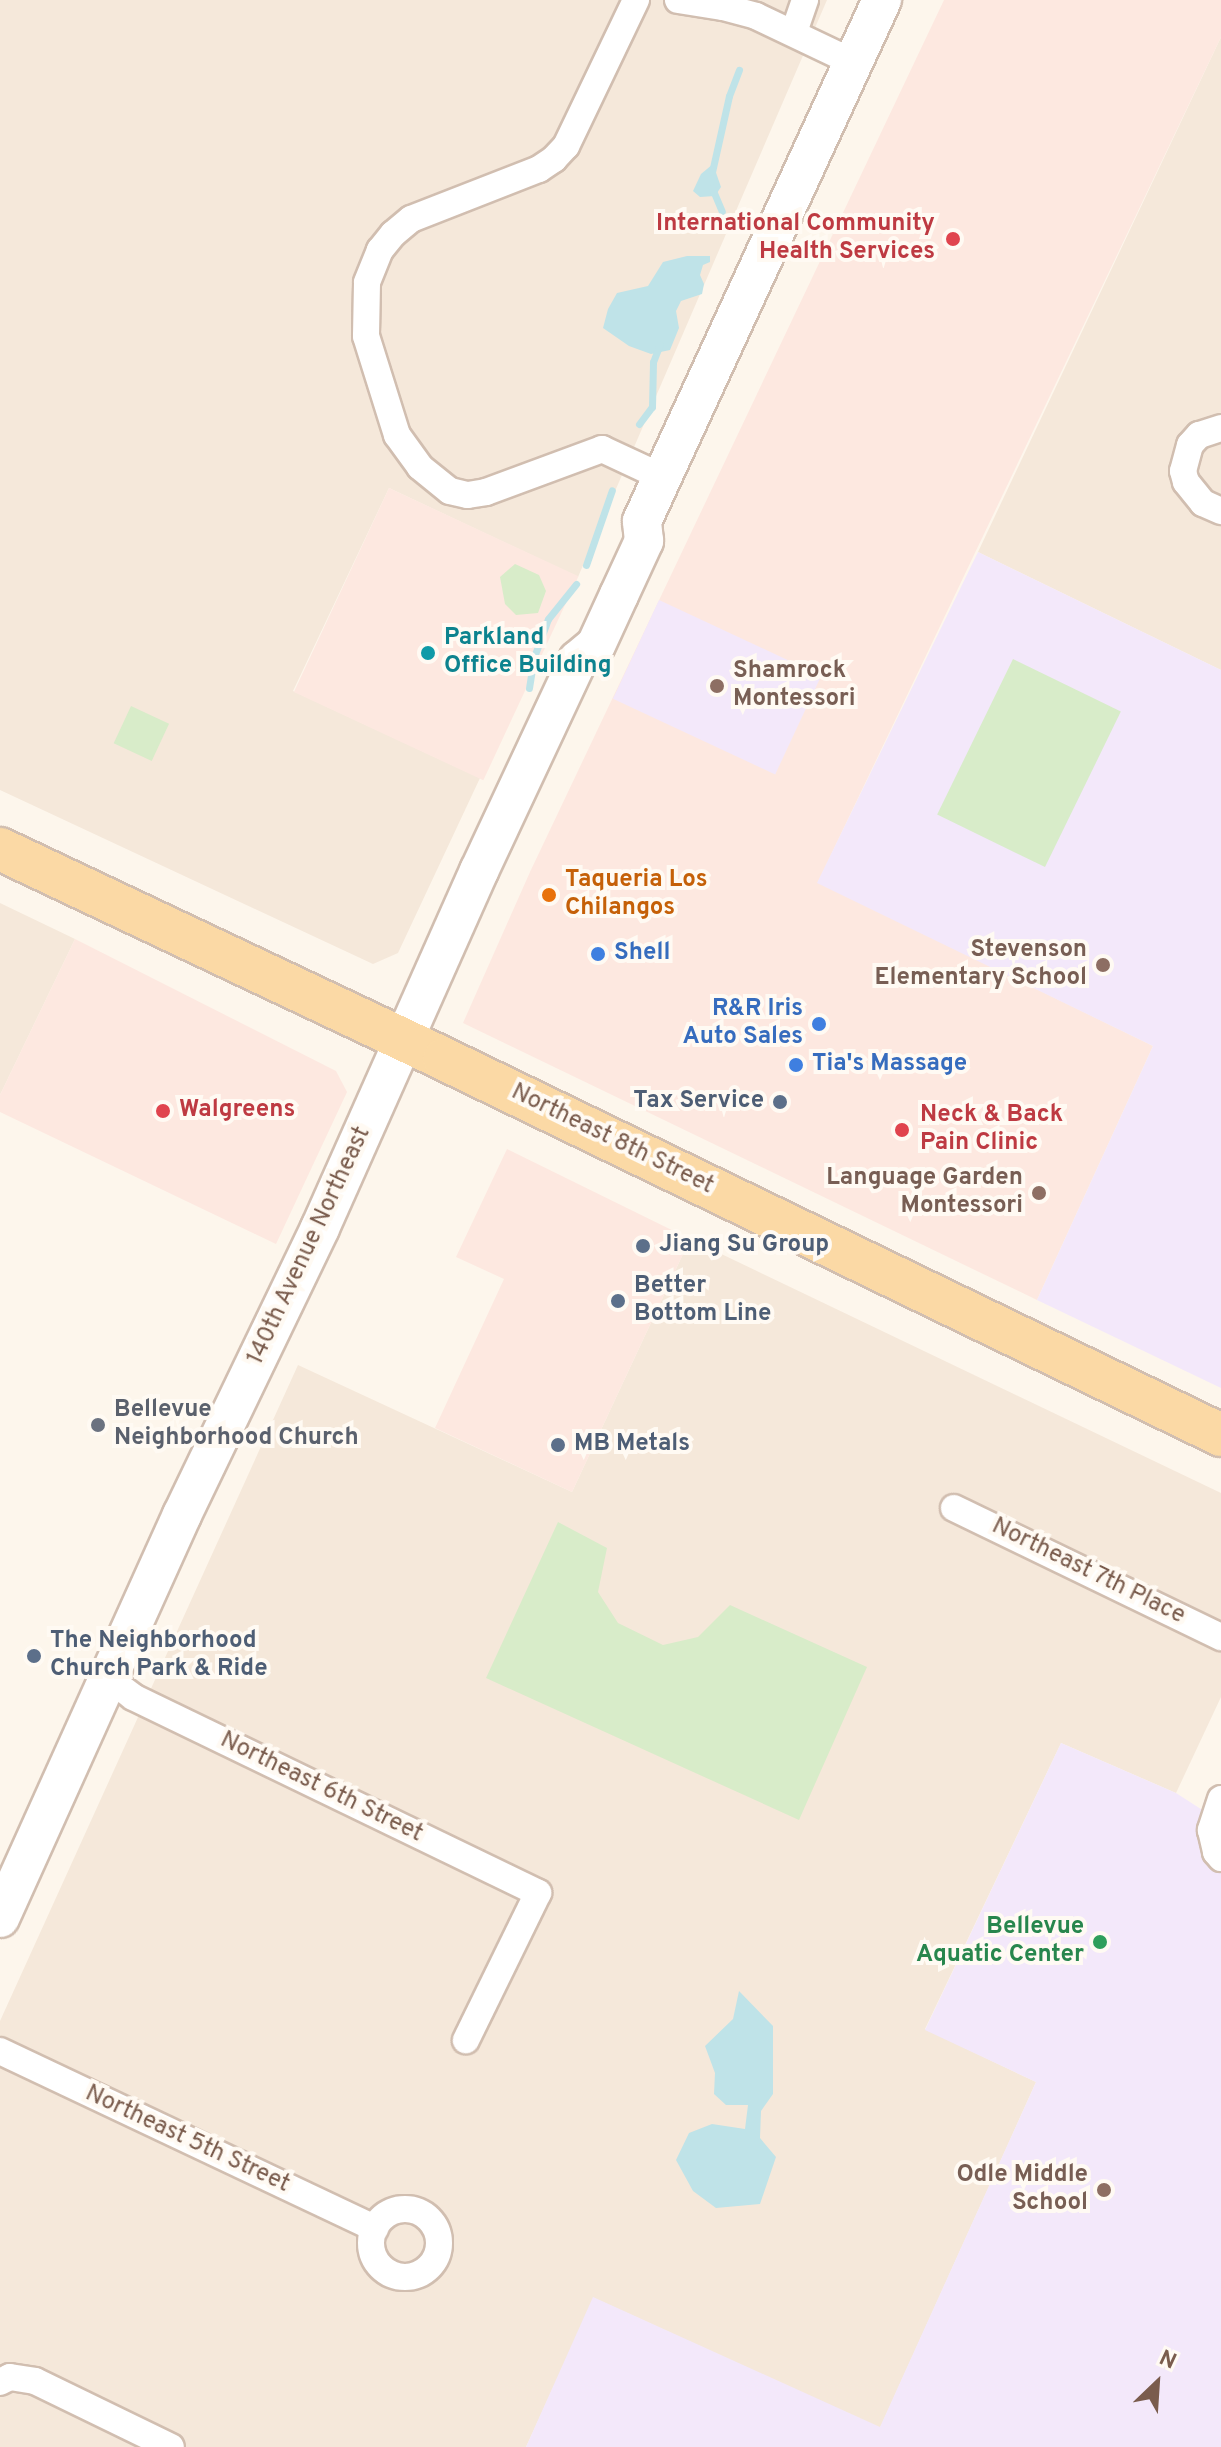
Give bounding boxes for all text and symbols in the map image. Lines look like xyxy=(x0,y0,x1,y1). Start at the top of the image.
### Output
place label: International Community Health Services xyxy=(656,211,935,267)
marker: International Community Health Services xyxy=(942,228,964,250)
place label: Parkland Office Building xyxy=(444,625,611,681)
marker: Parkland Office Building xyxy=(419,644,437,662)
place label: Shamrock Montessori xyxy=(733,658,856,714)
marker: Shamrock Montessori xyxy=(708,677,726,695)
place label: Taqueria Los Chilangos xyxy=(565,867,707,923)
marker: Taqueria Los Chilangos xyxy=(540,886,558,904)
place label: Stevenson Elementary School xyxy=(875,937,1087,993)
place label: Shell xyxy=(614,940,670,968)
marker: Shell xyxy=(589,945,607,963)
marker: Stevenson Elementary School xyxy=(1094,956,1112,974)
place label: R&R Iris Auto Sales xyxy=(683,996,803,1052)
marker: R&R Iris Auto Sales xyxy=(810,1015,828,1033)
place label: Tia's Massage xyxy=(812,1051,967,1079)
marker: Tia's Massage xyxy=(787,1056,805,1074)
street label: Northeast 8th Street xyxy=(506,1078,718,1202)
place label: Tax Service xyxy=(633,1088,764,1116)
marker: Tax Service xyxy=(771,1093,789,1111)
place label: Walgreens xyxy=(179,1097,295,1125)
marker: Walgreens xyxy=(154,1102,172,1120)
place label: Neck & Back Pain Clinic xyxy=(920,1102,1063,1158)
marker: Neck & Back Pain Clinic xyxy=(891,1119,913,1141)
street label: 140th Avenue Northeast xyxy=(242,1122,378,1370)
place label: Language Garden Montessori xyxy=(826,1165,1023,1221)
marker: Language Garden Montessori xyxy=(1030,1184,1048,1202)
place label: Jiang Su Group xyxy=(659,1232,829,1260)
marker: Jiang Su Group xyxy=(634,1237,652,1255)
place label: Better Bottom Line xyxy=(634,1273,771,1329)
marker: Better Bottom Line xyxy=(609,1292,627,1310)
place label: Bellevue Neighborhood Church xyxy=(114,1397,359,1453)
marker: Bellevue Neighborhood Church xyxy=(89,1416,107,1434)
place label: MB Metals xyxy=(574,1431,690,1459)
marker: MB Metals xyxy=(549,1436,567,1454)
street label: Northeast 7th Place xyxy=(986,1512,1190,1632)
place label: The Neighborhood Church Park & Ride xyxy=(50,1628,268,1684)
marker: The Neighborhood Church Park & Ride xyxy=(25,1647,43,1665)
street label: Northeast 6th Street xyxy=(215,1726,427,1850)
place label: Bellevue Aquatic Center xyxy=(916,1914,1084,1970)
marker: Bellevue Aquatic Center xyxy=(1091,1933,1109,1951)
street label: Northeast 5th Street xyxy=(80,2080,294,2200)
place label: Odle Middle School xyxy=(957,2162,1088,2218)
marker: Odle Middle School xyxy=(1095,2181,1113,2199)
north arrow xyxy=(1117,2343,1197,2423)
text: N xyxy=(1154,2345,1180,2376)

